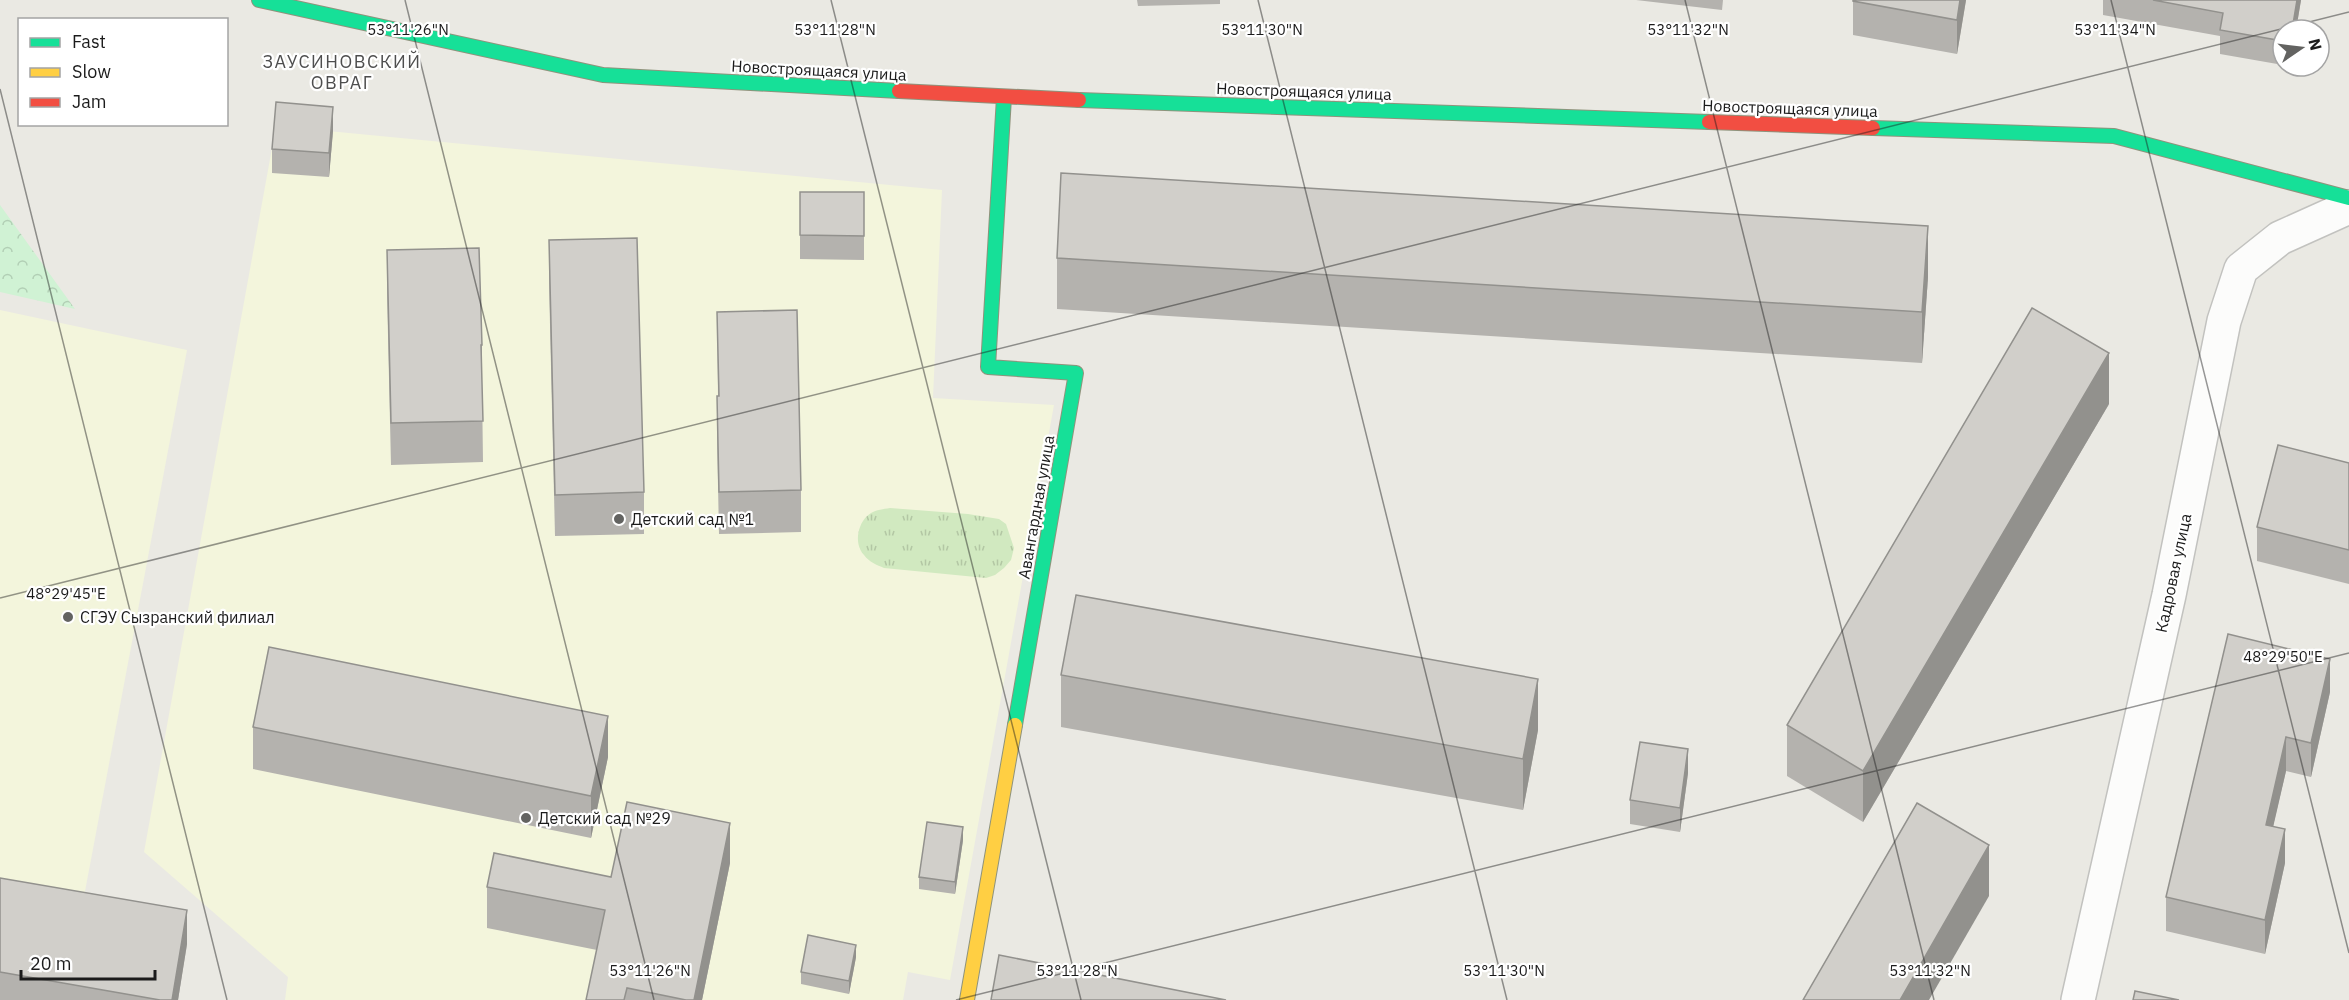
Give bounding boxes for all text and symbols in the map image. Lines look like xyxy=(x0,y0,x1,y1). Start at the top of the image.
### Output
legend xyxy=(18,18,228,126)
north arrow xyxy=(2271,18,2331,78)
text: 53°11'26"N xyxy=(367,20,449,39)
text: 53°11'28"N xyxy=(794,20,876,39)
text: 53°11'30"N xyxy=(1221,20,1303,39)
text: 53°11'32"N xyxy=(1647,20,1729,39)
text: 53°11'34"N xyxy=(2074,20,2156,39)
text: Fast xyxy=(72,30,106,53)
text: N xyxy=(2304,36,2327,52)
district label: ЗАУСИНОВСКИЙ ОВРАГ xyxy=(262,50,422,94)
street label: Новостроящаяся улица xyxy=(731,55,908,85)
text: Slow xyxy=(72,60,111,83)
street label: Новостроящаяся улица xyxy=(1216,78,1393,104)
text: Jam xyxy=(72,90,107,113)
street label: Новостроящаяся улица xyxy=(1702,95,1879,121)
street label: Авангардная улица xyxy=(1013,433,1059,580)
place label: Детский сад №1 xyxy=(631,509,754,529)
street label: Кадровая улица xyxy=(2151,511,2195,634)
marker: Детский сад №1 xyxy=(612,512,626,526)
text: 48°29'45"E xyxy=(26,584,106,603)
place label: СГЭУ Сызранский филиал xyxy=(80,607,275,627)
marker: СГЭУ Сызранский филиал xyxy=(61,610,75,624)
text: 48°29'50"E xyxy=(2243,647,2323,666)
place label: Детский сад №29 xyxy=(538,808,671,828)
marker: Детский сад №29 xyxy=(519,811,533,825)
scale bar xyxy=(21,943,154,981)
text: 20 m xyxy=(30,952,72,975)
text: 53°11'26"N xyxy=(609,961,691,980)
text: 53°11'28"N xyxy=(1036,961,1118,980)
text: 53°11'30"N xyxy=(1463,961,1545,980)
text: 53°11'32"N xyxy=(1889,961,1971,980)

